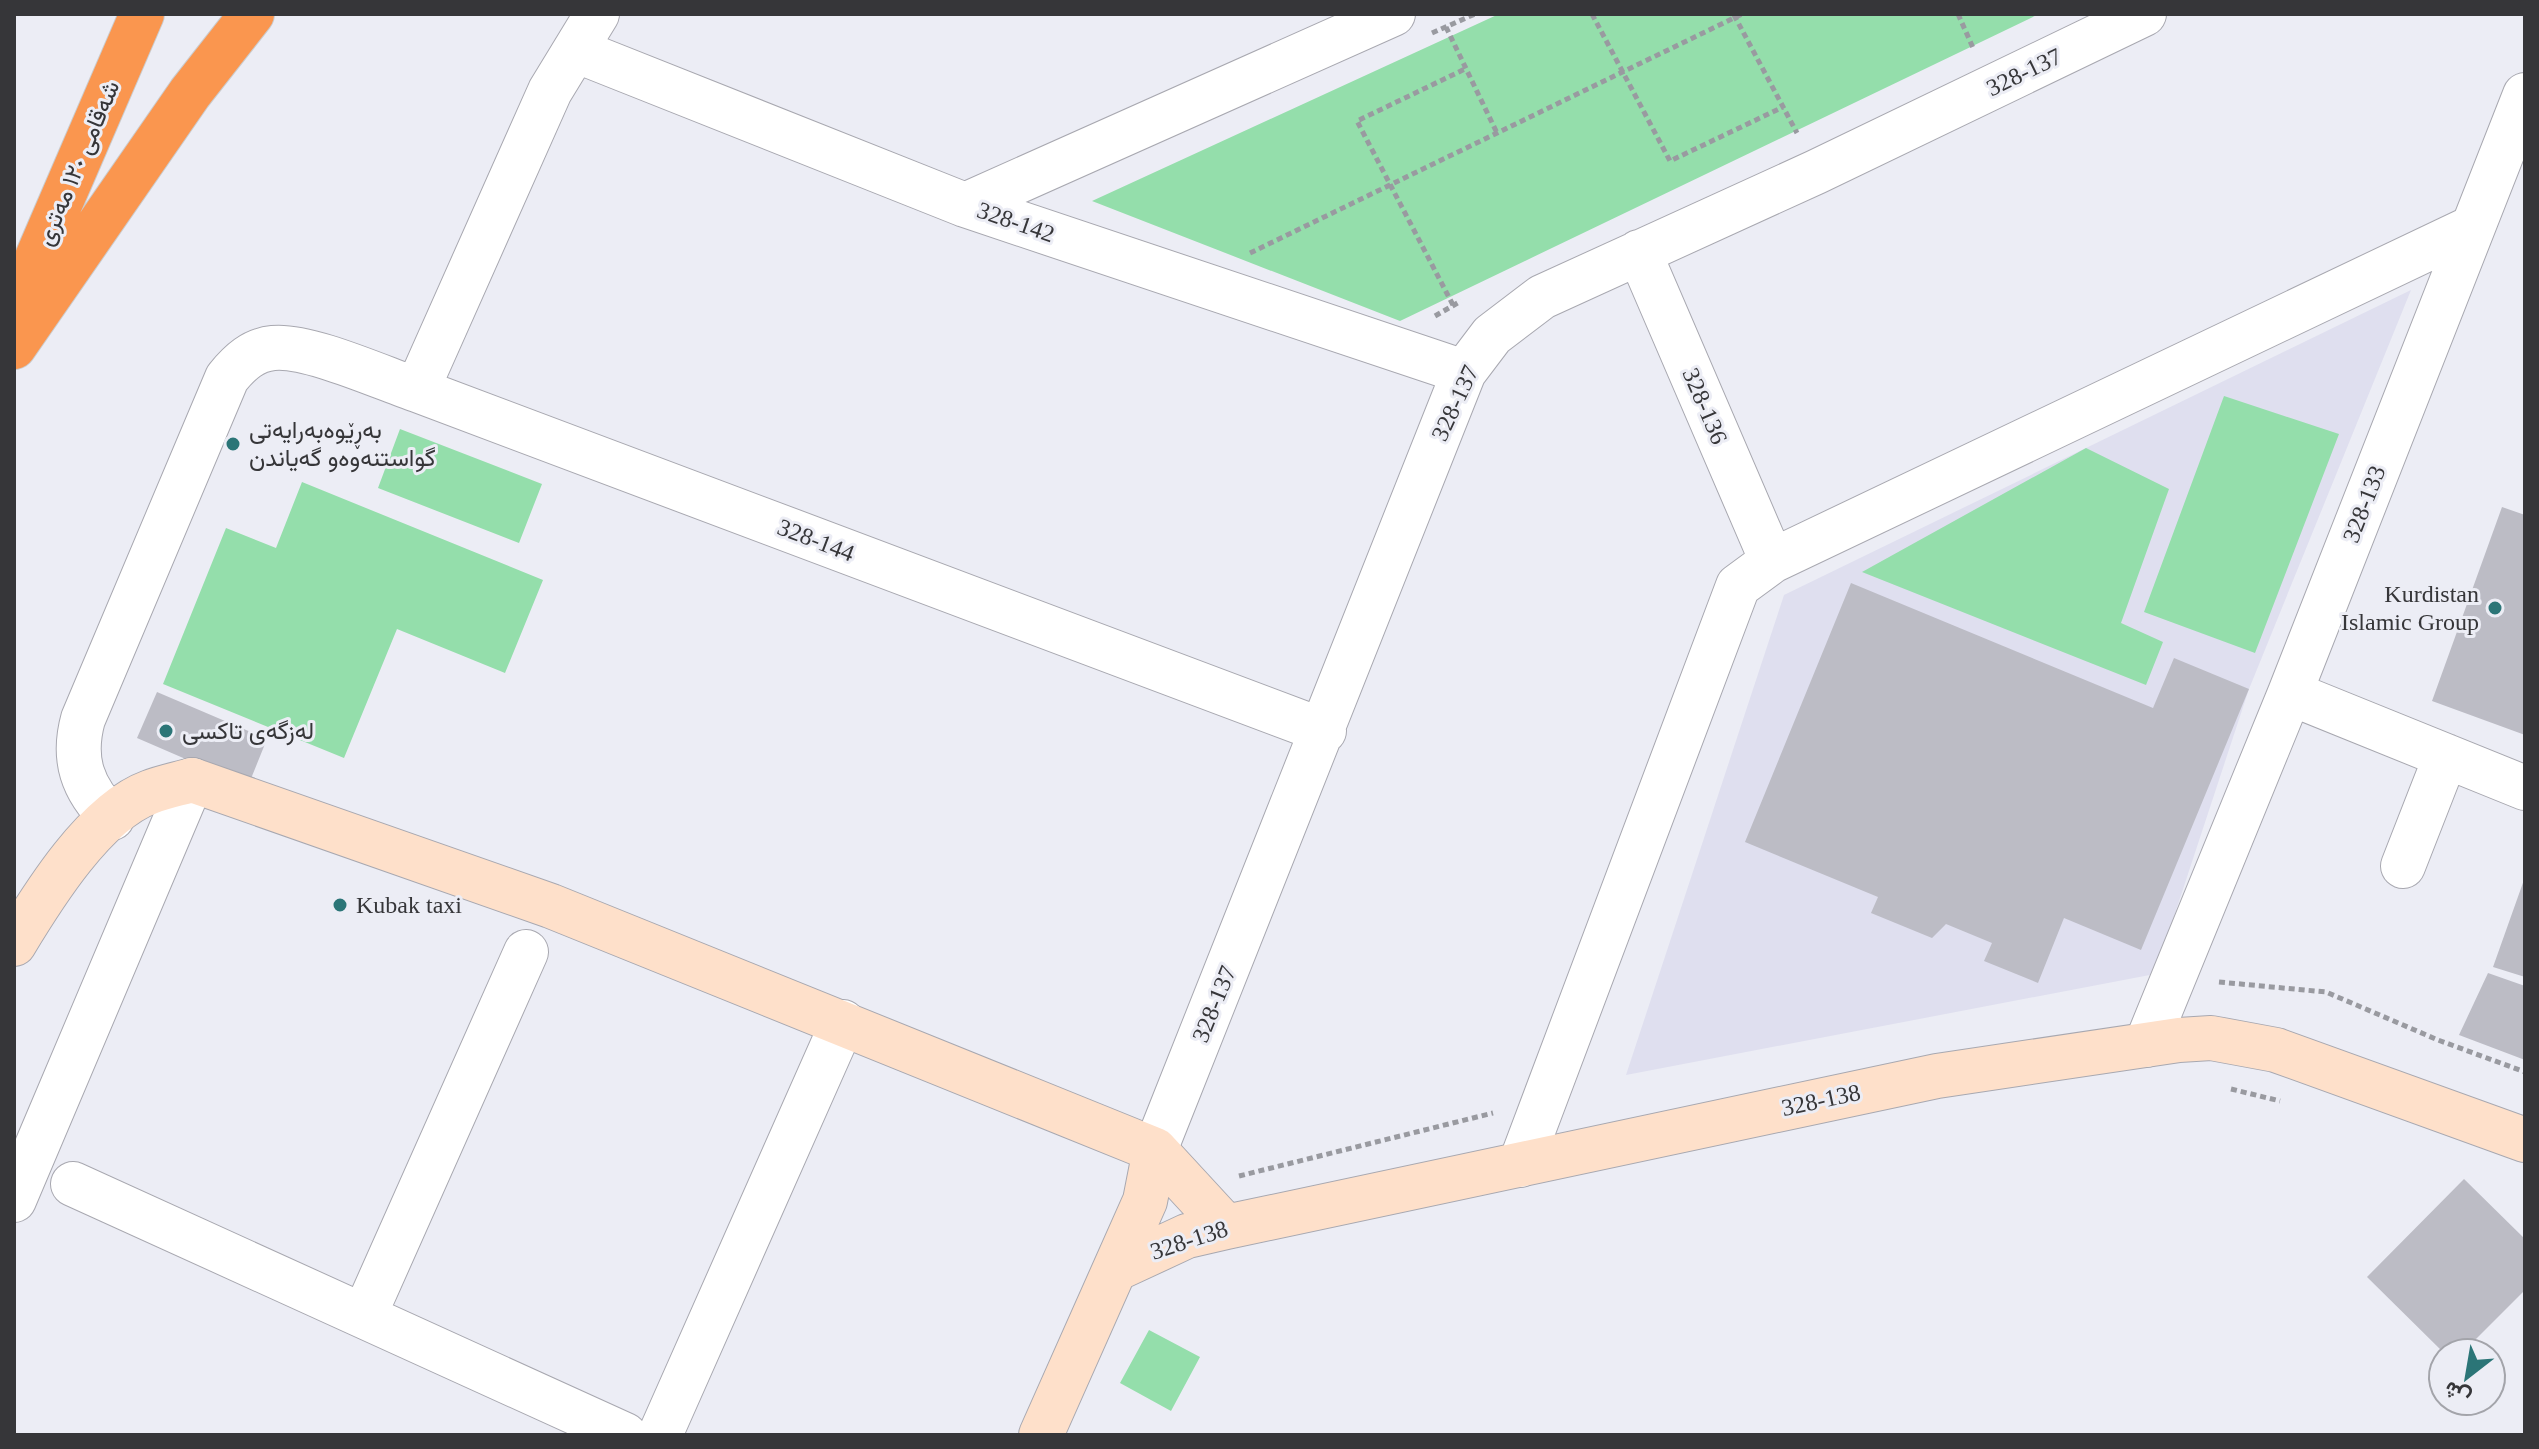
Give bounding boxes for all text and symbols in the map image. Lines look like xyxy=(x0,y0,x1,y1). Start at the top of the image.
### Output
street label: 328-137 xyxy=(1982,43,2066,101)
street label: شەقامی ١٢٠ مەتری xyxy=(31,77,126,250)
street label: 328-142 xyxy=(974,197,1058,247)
street label: 328-137 xyxy=(1426,361,1484,445)
street label: 328-136 xyxy=(1677,364,1733,448)
place label: بەڕێوەبەرایەتی گواستنەوەو گەیاندن xyxy=(249,417,436,473)
marker: بەڕێوەبەرایەتی گواستنەوەو گەیاندن xyxy=(224,435,242,453)
street label: 328-133 xyxy=(2338,462,2390,546)
street label: 328-144 xyxy=(774,514,858,566)
place label: Kurdistan Islamic Group xyxy=(2341,581,2479,635)
marker: Kurdistan Islamic Group xyxy=(2486,599,2504,617)
place label: لەزگەی تاکسی xyxy=(182,718,314,746)
marker: لەزگەی تاکسی xyxy=(157,722,175,740)
place label: Kubak taxi xyxy=(356,892,462,918)
marker: Kubak taxi xyxy=(331,896,349,914)
street label: 328-137 xyxy=(1187,962,1241,1046)
street label: 328-138 xyxy=(1779,1079,1863,1121)
street label: 328-138 xyxy=(1147,1215,1231,1265)
north arrow xyxy=(2427,1337,2507,1417)
text: ش xyxy=(2439,1375,2475,1411)

